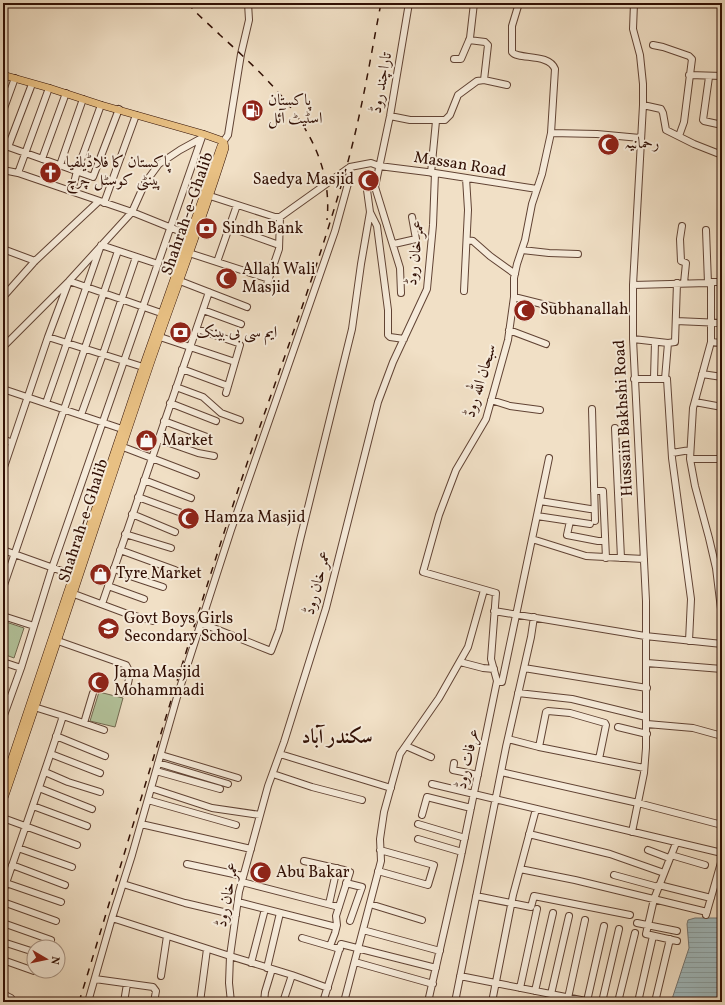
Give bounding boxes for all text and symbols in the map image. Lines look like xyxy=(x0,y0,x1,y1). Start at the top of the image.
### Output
street label: تاراچند روڈ xyxy=(366,50,398,115)
place label: پاکستان اسٹیٹ آئل xyxy=(268,90,323,130)
fuel station icon: پاکستان اسٹیٹ آئل xyxy=(240,97,266,123)
mosque icon: رحمانیہ xyxy=(596,131,622,157)
place label: رحمانیہ xyxy=(624,133,659,155)
street label: Massan Road xyxy=(412,147,508,183)
street label: Shahrah-e-Ghalib xyxy=(157,149,219,279)
place label: پاکستان کا فلاڈیلفیا پینٹی کوسٹل چرچ xyxy=(66,152,172,194)
church icon: پاکستان کا فلاڈیلفیا پینٹی کوسٹل چرچ xyxy=(38,159,64,185)
mosque icon: Saedya Masjid xyxy=(356,167,382,193)
place label: Saedya Masjid xyxy=(253,169,354,191)
bank icon: Sindh Bank xyxy=(193,216,219,242)
place label: Sindh Bank xyxy=(222,218,303,240)
street label: عمر خان روڈ xyxy=(401,219,431,287)
place label: Allah Wali Masjid xyxy=(242,259,316,299)
mosque icon: Allah Wali Masjid xyxy=(213,266,239,292)
mosque icon: Subhanallah xyxy=(511,297,537,323)
place label: Subhanallah xyxy=(540,299,629,321)
bank icon: ایم سی بی بینک xyxy=(167,320,193,346)
place label: ایم سی بی بینک xyxy=(196,322,277,346)
street label: Hussain Bakhshi Road xyxy=(609,339,639,497)
street label: سبحان اللہ روڈ xyxy=(456,341,503,421)
shop icon: Market xyxy=(133,428,159,454)
place label: Market xyxy=(162,430,214,452)
street label: Shahrah-e-Ghalib xyxy=(54,456,114,586)
mosque icon: Hamza Masjid xyxy=(175,505,201,531)
place label: Hamza Masjid xyxy=(204,507,305,529)
street label: عمر خان روڈ xyxy=(299,548,337,618)
shop icon: Tyre Market xyxy=(88,561,114,587)
place label: Tyre Market xyxy=(116,563,202,585)
place label: Govt Boys Girls Secondary School xyxy=(124,608,248,648)
school or university icon: Govt Boys Girls Secondary School xyxy=(95,615,121,641)
place label: Jama Masjid Mohammadi xyxy=(114,662,205,702)
mosque icon: Jama Masjid Mohammadi xyxy=(86,669,112,695)
district label: سکندر آباد xyxy=(301,724,373,752)
street label: عرفات روڈ xyxy=(451,727,485,791)
mosque icon: Abu Bakar xyxy=(248,860,274,886)
street label: عمر خان روڈ xyxy=(211,861,245,929)
place label: Abu Bakar xyxy=(276,862,350,884)
north arrow xyxy=(26,939,66,979)
text: N xyxy=(46,955,62,965)

